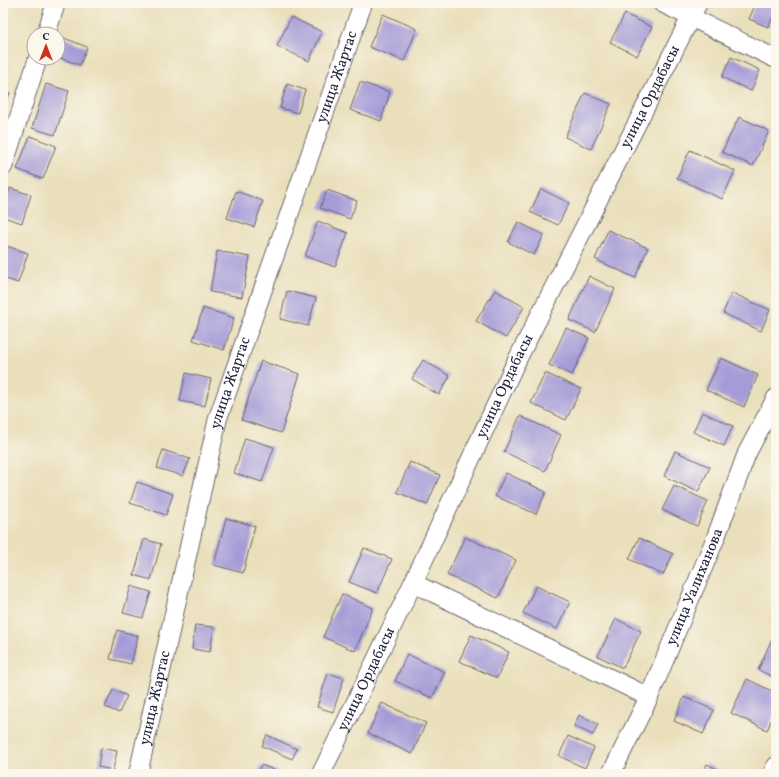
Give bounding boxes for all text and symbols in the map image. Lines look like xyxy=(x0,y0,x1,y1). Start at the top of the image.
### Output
north arrow xyxy=(26,26,66,66)
street label: улица Жартас xyxy=(311,28,363,126)
text: С xyxy=(42,30,50,45)
street label: улица Ордабасы xyxy=(615,41,686,152)
street label: улица Ордабасы xyxy=(471,330,539,442)
street label: улица Жартас xyxy=(205,334,256,431)
street label: улица Уалиханова xyxy=(661,525,729,649)
street label: улица Ордабасы xyxy=(333,624,401,735)
street label: улица Жартас xyxy=(134,648,176,747)

